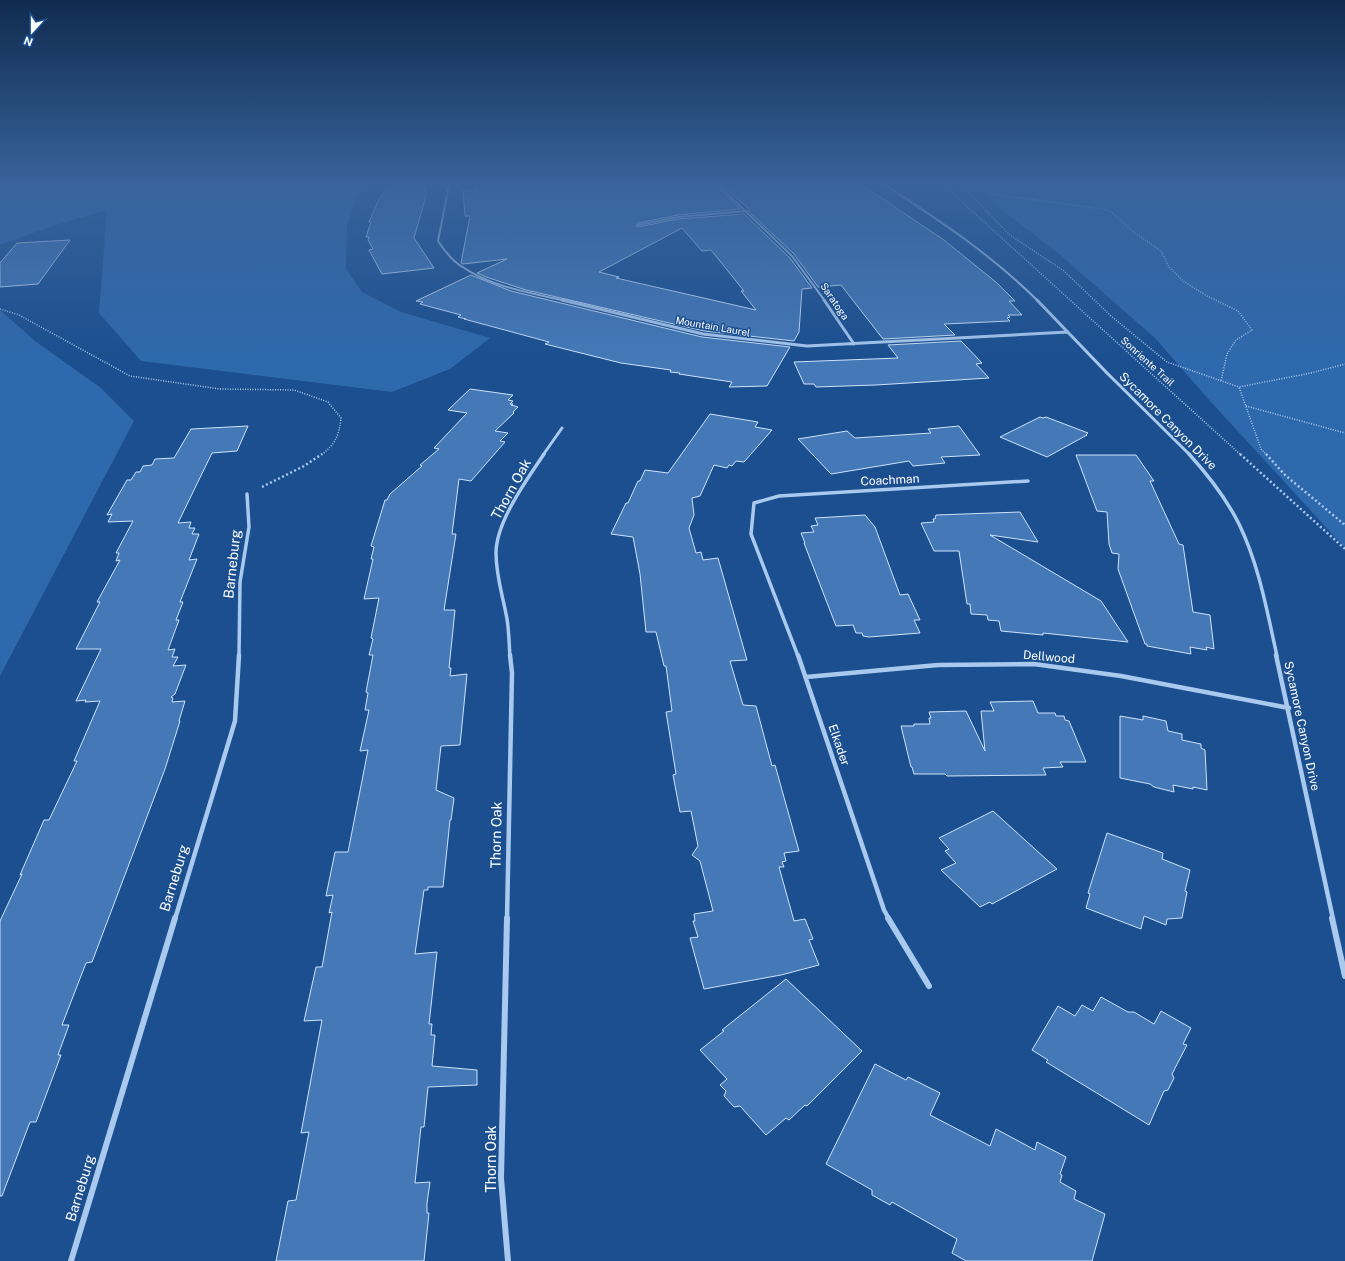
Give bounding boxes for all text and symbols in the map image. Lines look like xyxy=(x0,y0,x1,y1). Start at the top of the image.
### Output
north arrow xyxy=(12,12,52,52)
text: N xyxy=(22,34,35,48)
street label: Saratoga xyxy=(818,280,852,322)
street label: Mountain Laurel xyxy=(675,314,751,338)
street label: Sonriente Trail xyxy=(1119,334,1177,388)
street label: Sycamore Canyon Drive xyxy=(1116,369,1220,473)
street label: Thorn Oak xyxy=(488,456,534,522)
street label: Coachman xyxy=(860,471,920,489)
street label: Barneburg xyxy=(220,529,244,599)
street label: Dellwood xyxy=(1023,648,1075,666)
street label: Sycamore Canyon Drive xyxy=(1281,660,1323,792)
street label: Elkader xyxy=(825,723,853,768)
street label: Thorn Oak xyxy=(487,801,505,869)
street label: Barneburg xyxy=(156,842,192,913)
street label: Thorn Oak xyxy=(483,1125,499,1193)
street label: Barneburg xyxy=(62,1152,98,1223)

